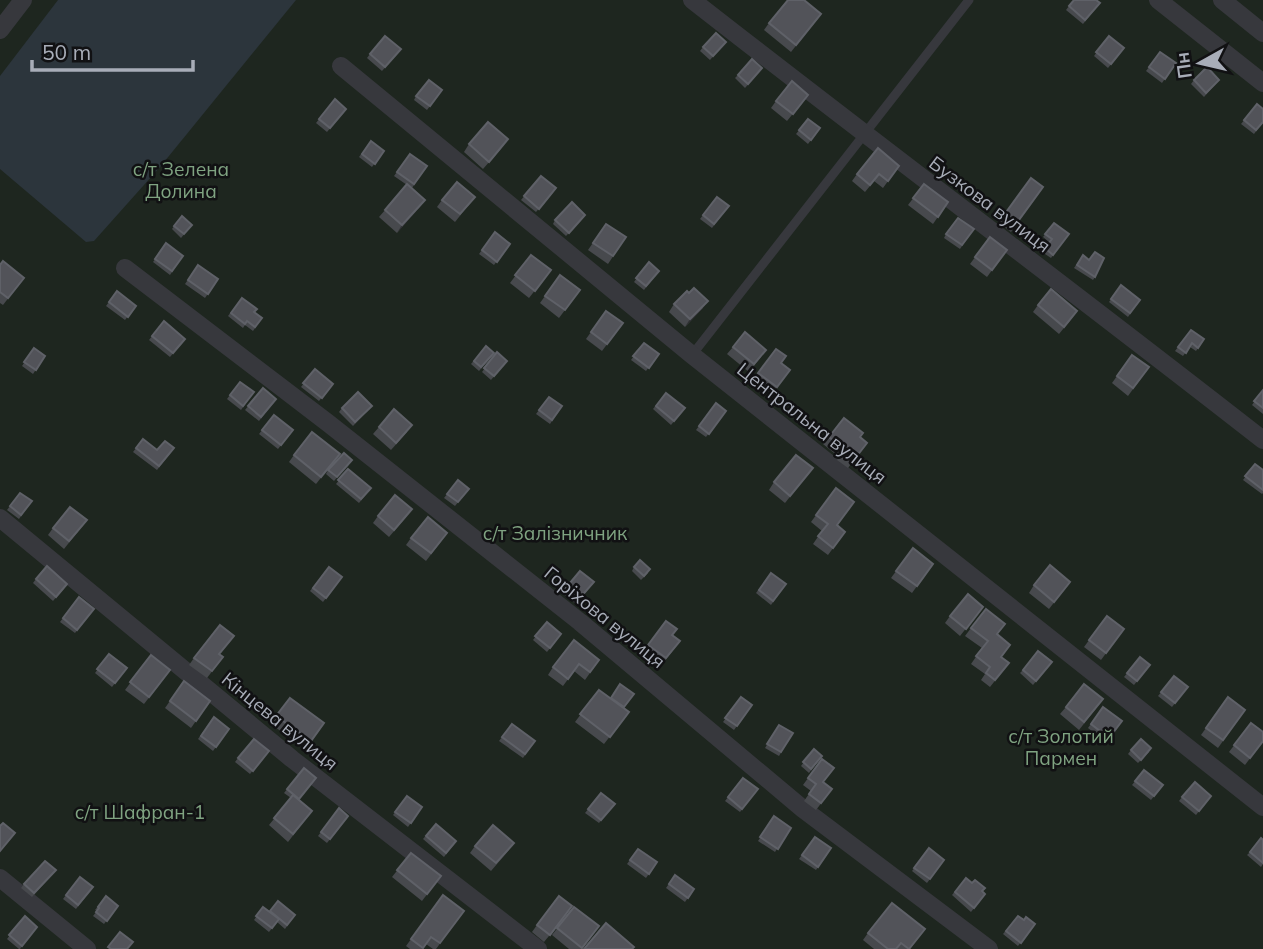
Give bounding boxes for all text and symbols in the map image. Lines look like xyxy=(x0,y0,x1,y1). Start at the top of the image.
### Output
scale bar xyxy=(32,28,192,72)
north arrow xyxy=(1165,28,1235,98)
text: 50 m xyxy=(42,39,91,65)
text: Пн xyxy=(1169,51,1197,80)
street label: Бузкова вулиця xyxy=(924,150,1056,258)
park label: с/т Зелена Долина xyxy=(133,157,229,203)
street label: Центральна вулиця xyxy=(732,357,892,489)
park label: с/т Залізничник xyxy=(483,521,628,545)
street label: Горіхова вулиця xyxy=(540,561,670,673)
street label: Кінцева вулиця xyxy=(217,667,343,775)
park label: с/т Золотий Пармен xyxy=(1008,724,1114,770)
park label: с/т Шафран-1 xyxy=(75,800,205,824)

